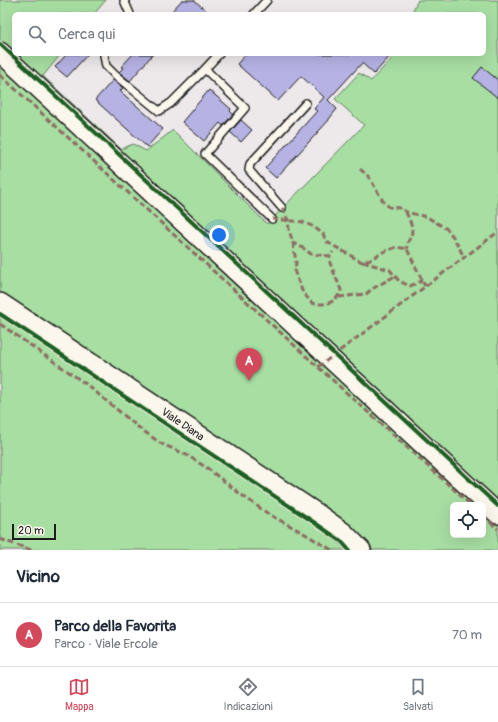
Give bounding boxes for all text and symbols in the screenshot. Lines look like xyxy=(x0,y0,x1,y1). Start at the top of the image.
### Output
search box xyxy=(12,12,486,56)
icon: search xyxy=(26,23,48,45)
text: Cerca qui xyxy=(58,25,115,44)
your location xyxy=(209,225,229,245)
pin: A xyxy=(236,348,262,381)
street label: Viale Diana xyxy=(159,405,207,444)
map controls xyxy=(450,502,486,538)
button: locate xyxy=(450,502,486,538)
scale bar xyxy=(12,522,56,541)
text: 20 m xyxy=(18,524,44,537)
text: Vicino xyxy=(16,566,60,587)
text: Parco della Favorita xyxy=(54,617,176,636)
text: A xyxy=(25,627,33,643)
text: 70 m xyxy=(452,627,482,643)
text: Parco · Viale Ercole xyxy=(54,636,158,652)
tab: Mappa xyxy=(65,676,94,713)
tab: Indicazioni xyxy=(224,676,273,713)
tab: Salvati xyxy=(403,676,433,713)

